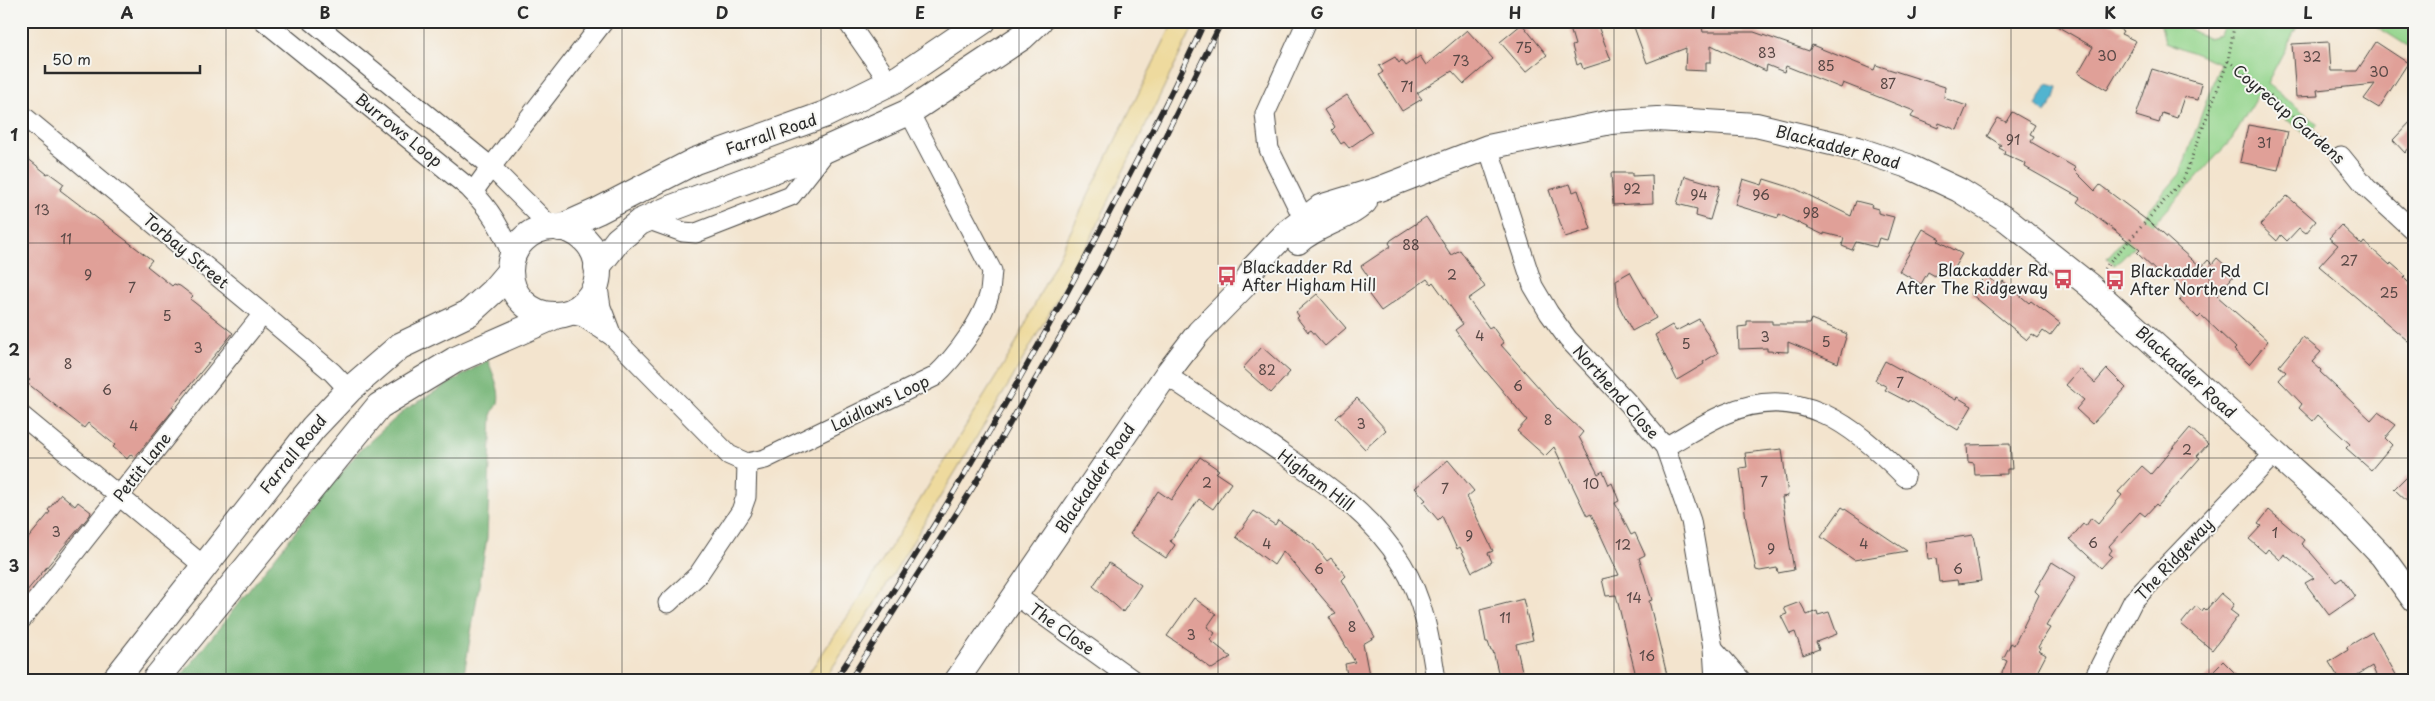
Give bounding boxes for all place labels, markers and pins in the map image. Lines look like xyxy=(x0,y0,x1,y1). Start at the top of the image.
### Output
place label: Blackadder Rd After Higham Hill xyxy=(1242,254,1376,296)
place label: Blackadder Rd After The Ridgeway xyxy=(1896,257,2048,299)
place label: Blackadder Rd After Northend Cl xyxy=(2130,258,2269,300)
bus stop icon: Blackadder Rd After Higham Hill xyxy=(1216,265,1238,287)
bus stop icon: Blackadder Rd After The Ridgeway xyxy=(2052,268,2074,290)
bus stop icon: Blackadder Rd After Northend Cl xyxy=(2104,269,2126,291)

